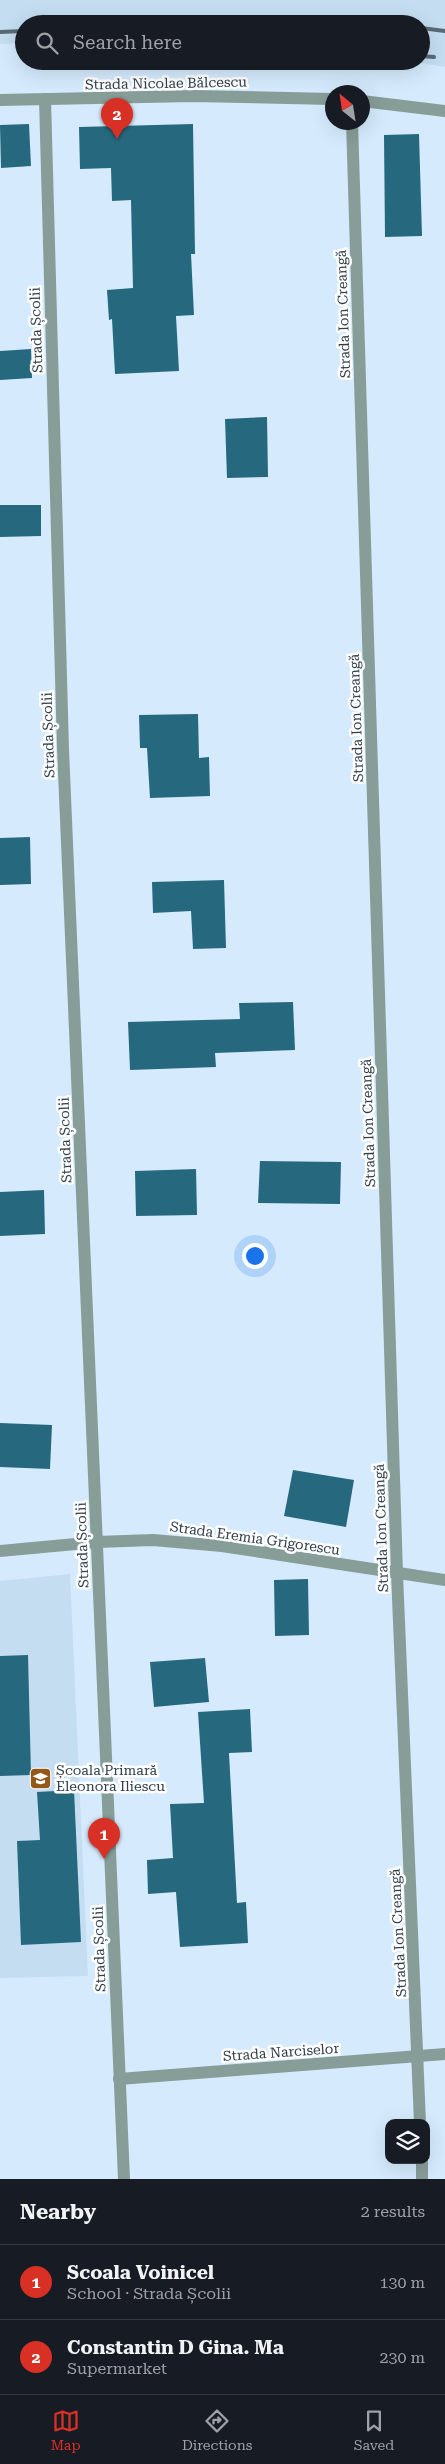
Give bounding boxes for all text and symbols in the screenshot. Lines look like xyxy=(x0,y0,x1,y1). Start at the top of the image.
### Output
search box xyxy=(15,15,430,70)
icon: search xyxy=(33,29,61,57)
text: Search here xyxy=(73,31,182,54)
street label: Strada Nicolae Bălcescu xyxy=(85,74,247,92)
north arrow xyxy=(325,85,370,130)
pin: 2 xyxy=(101,98,133,139)
street label: Strada Ion Creangă xyxy=(333,249,353,379)
street label: Strada Școlii xyxy=(26,286,46,373)
street label: Strada Ion Creangă xyxy=(346,653,366,783)
street label: Strada Școlii xyxy=(38,691,58,778)
street label: Strada Ion Creangă xyxy=(358,1058,378,1188)
street label: Strada Școlii xyxy=(55,1096,75,1183)
your location xyxy=(242,1243,268,1269)
street label: Strada Ion Creangă xyxy=(371,1463,391,1593)
street label: Strada Școlii xyxy=(72,1501,92,1588)
street label: Strada Eremia Grigorescu xyxy=(169,1518,341,1558)
place label: Școala Primară Eleonora Iliescu xyxy=(56,1762,165,1794)
school or university icon: Școala Primară Eleonora Iliescu xyxy=(28,1766,52,1790)
pin: 1 xyxy=(88,1818,120,1859)
street label: Strada Ion Creangă xyxy=(387,1868,409,1998)
street label: Strada Școlii xyxy=(89,1905,109,1992)
street label: Strada Narciselor xyxy=(222,2040,340,2064)
map controls xyxy=(385,2119,430,2164)
button: layers xyxy=(385,2119,430,2164)
text: Nearby xyxy=(20,2200,96,2224)
text: 2 results xyxy=(361,2202,425,2221)
text: Scoala Voinicel xyxy=(67,2261,214,2284)
text: 1 xyxy=(32,2273,40,2292)
text: 130 m xyxy=(379,2273,425,2292)
text: School · Strada Școlii xyxy=(67,2284,231,2303)
text: Constantin D Gina. Ma xyxy=(67,2336,284,2359)
text: 2 xyxy=(32,2348,40,2367)
text: 230 m xyxy=(379,2348,425,2367)
text: Supermarket xyxy=(67,2359,167,2378)
tab: Map xyxy=(51,2407,81,2453)
tab: Directions xyxy=(182,2407,252,2453)
tab: Saved xyxy=(354,2407,394,2453)

